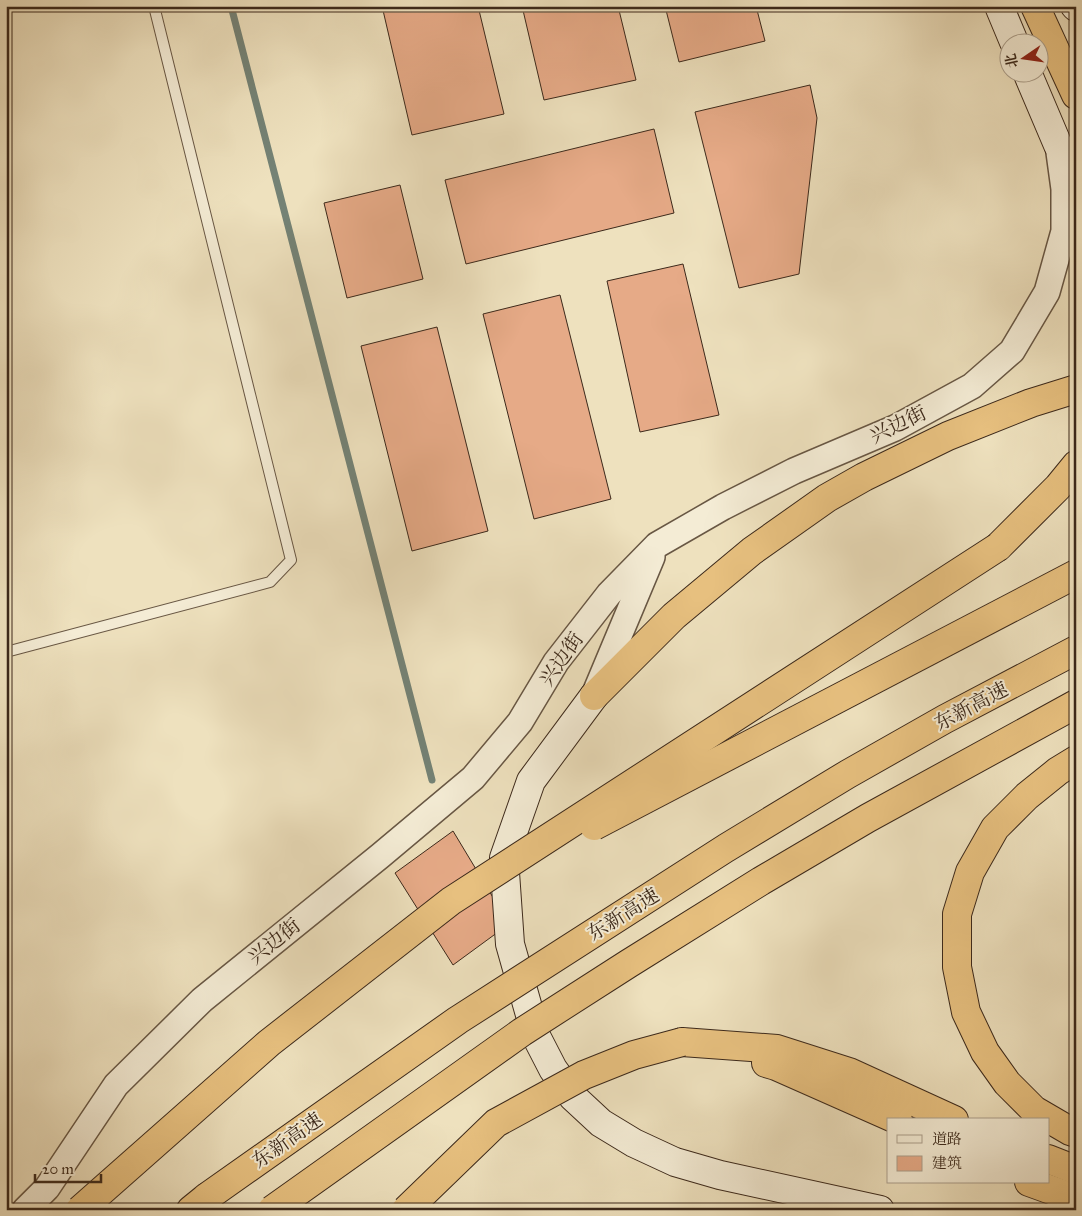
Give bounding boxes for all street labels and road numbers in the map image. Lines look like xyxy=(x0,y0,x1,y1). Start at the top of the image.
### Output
street label: 兴边街 xyxy=(866,400,930,448)
street label: 兴边街 xyxy=(534,628,588,690)
street label: 东新高速 xyxy=(930,677,1012,735)
street label: 东新高速 xyxy=(583,883,663,945)
street label: 兴边街 xyxy=(243,913,305,969)
street label: 东新高速 xyxy=(247,1107,327,1173)

